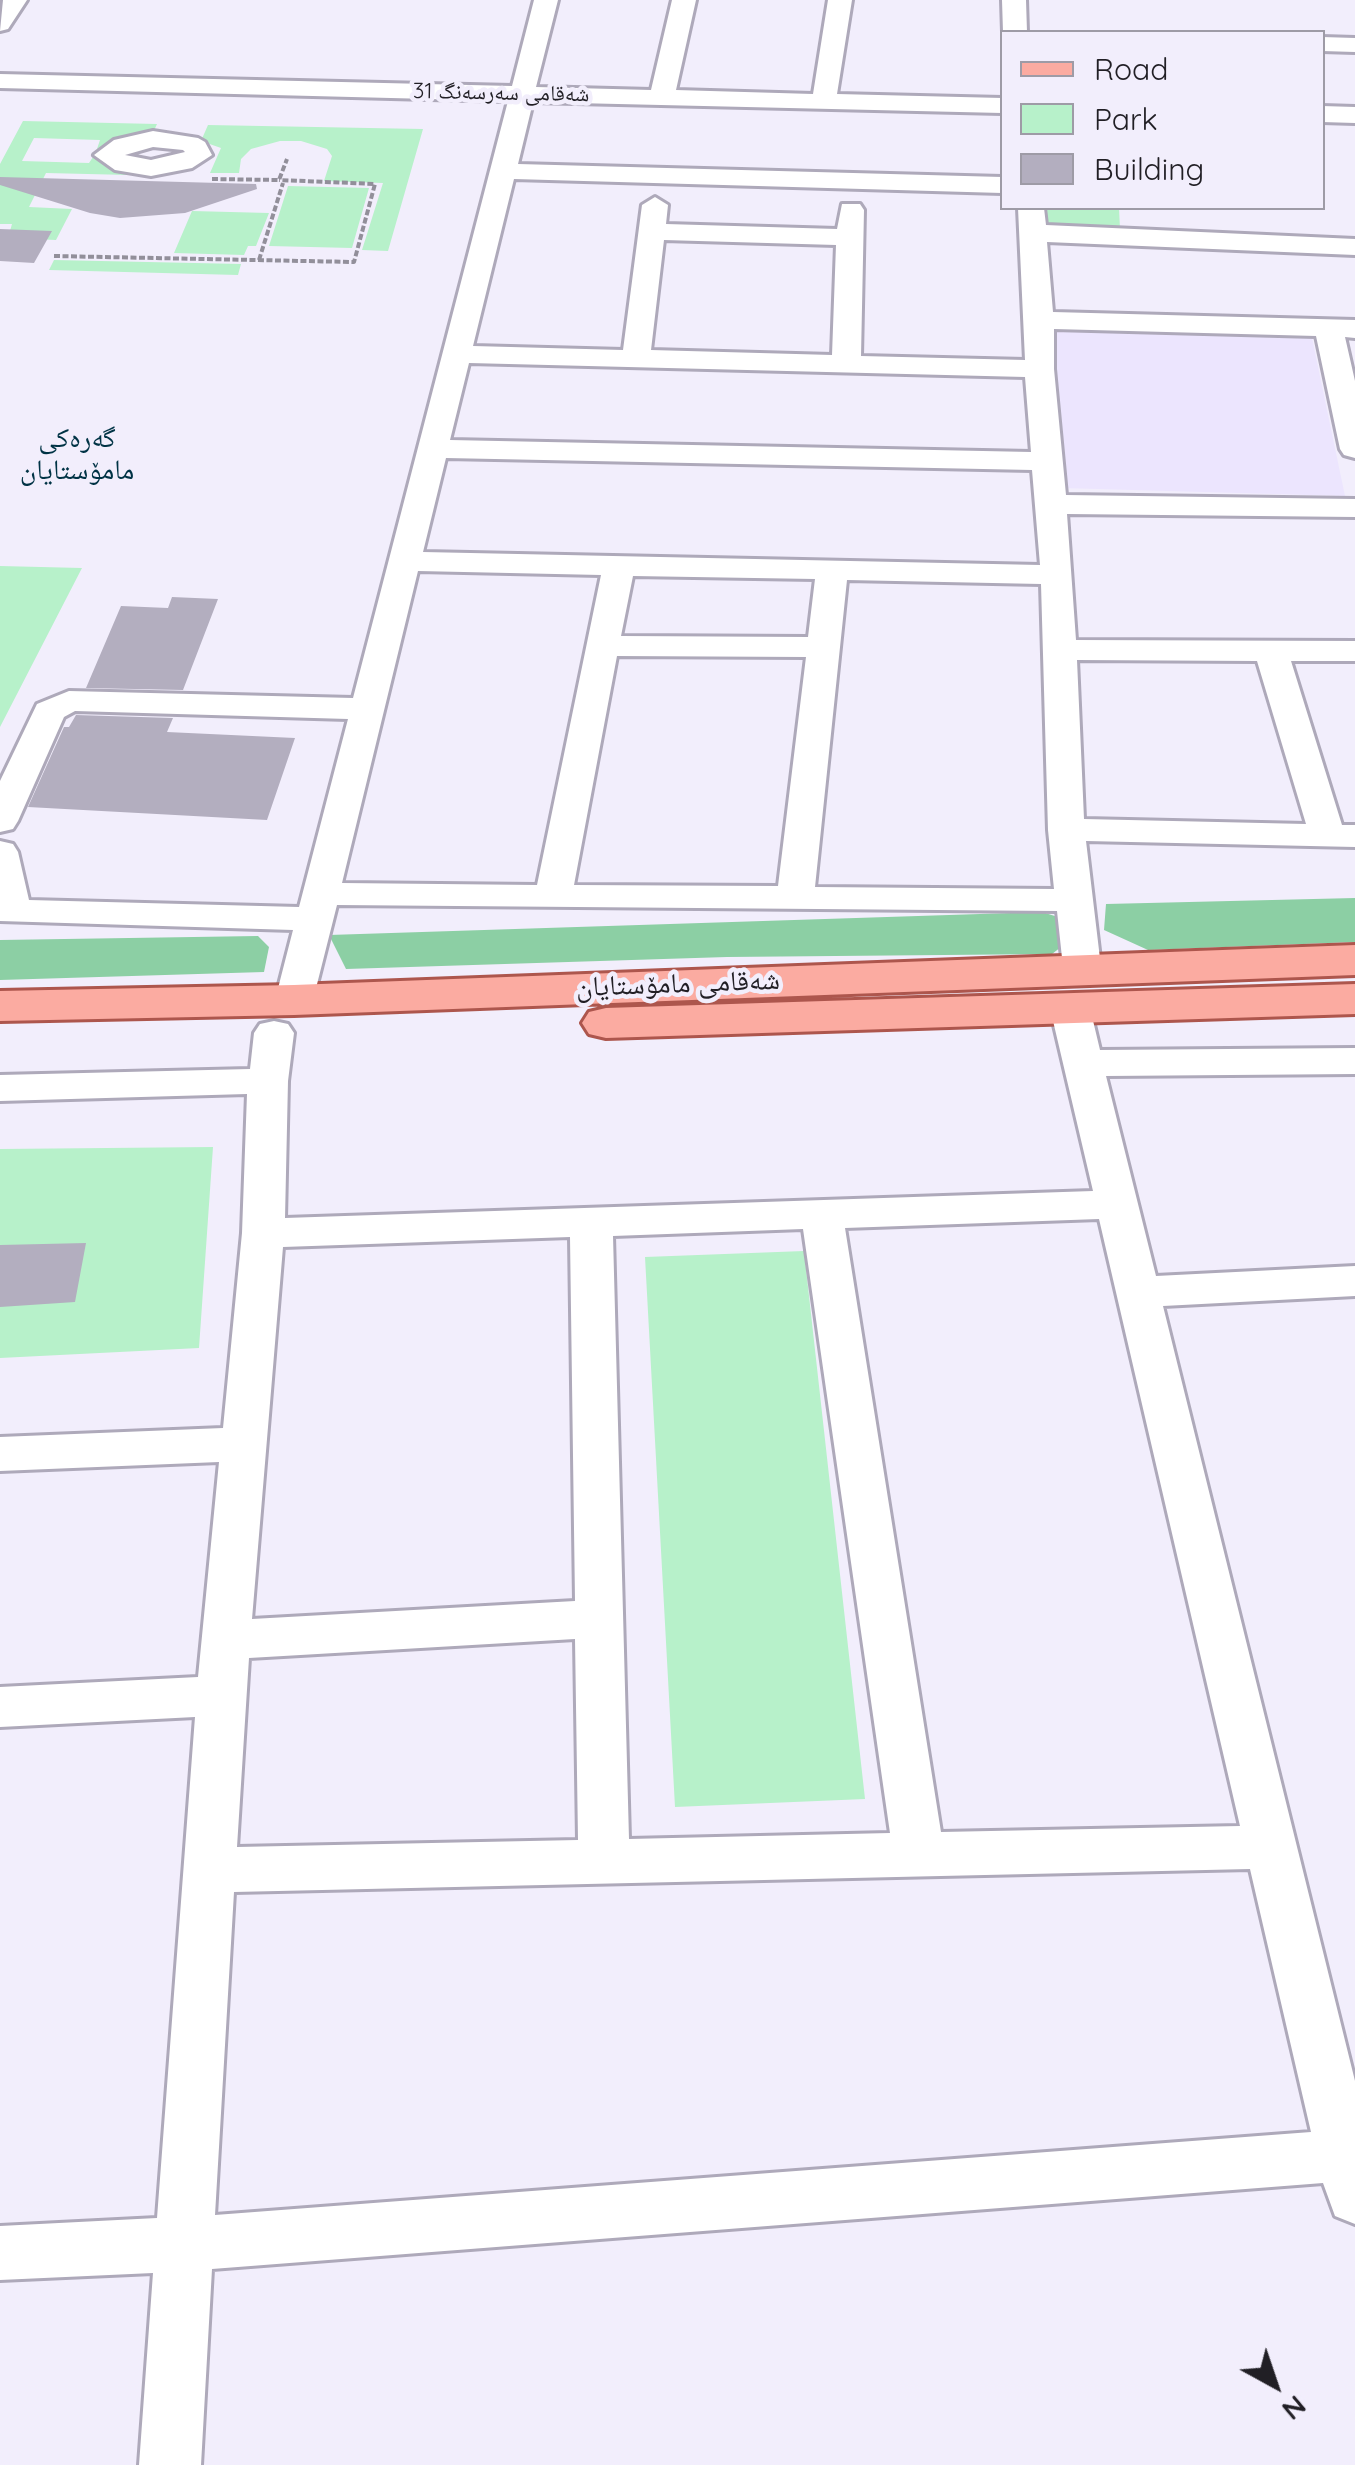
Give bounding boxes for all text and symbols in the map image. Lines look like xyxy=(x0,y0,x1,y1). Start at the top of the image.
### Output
legend xyxy=(1000,30,1325,210)
text: Road xyxy=(1094,50,1168,88)
street label: شەقامی سەرسەنگ 31 xyxy=(413,78,589,108)
text: Park xyxy=(1094,100,1158,138)
text: Building xyxy=(1094,150,1204,188)
district label: گەرەکی مامۆستایان xyxy=(20,422,134,488)
street label: شەقامی مامۆستایان xyxy=(575,964,781,1004)
north arrow xyxy=(1225,2335,1325,2435)
text: N xyxy=(1275,2388,1314,2428)

